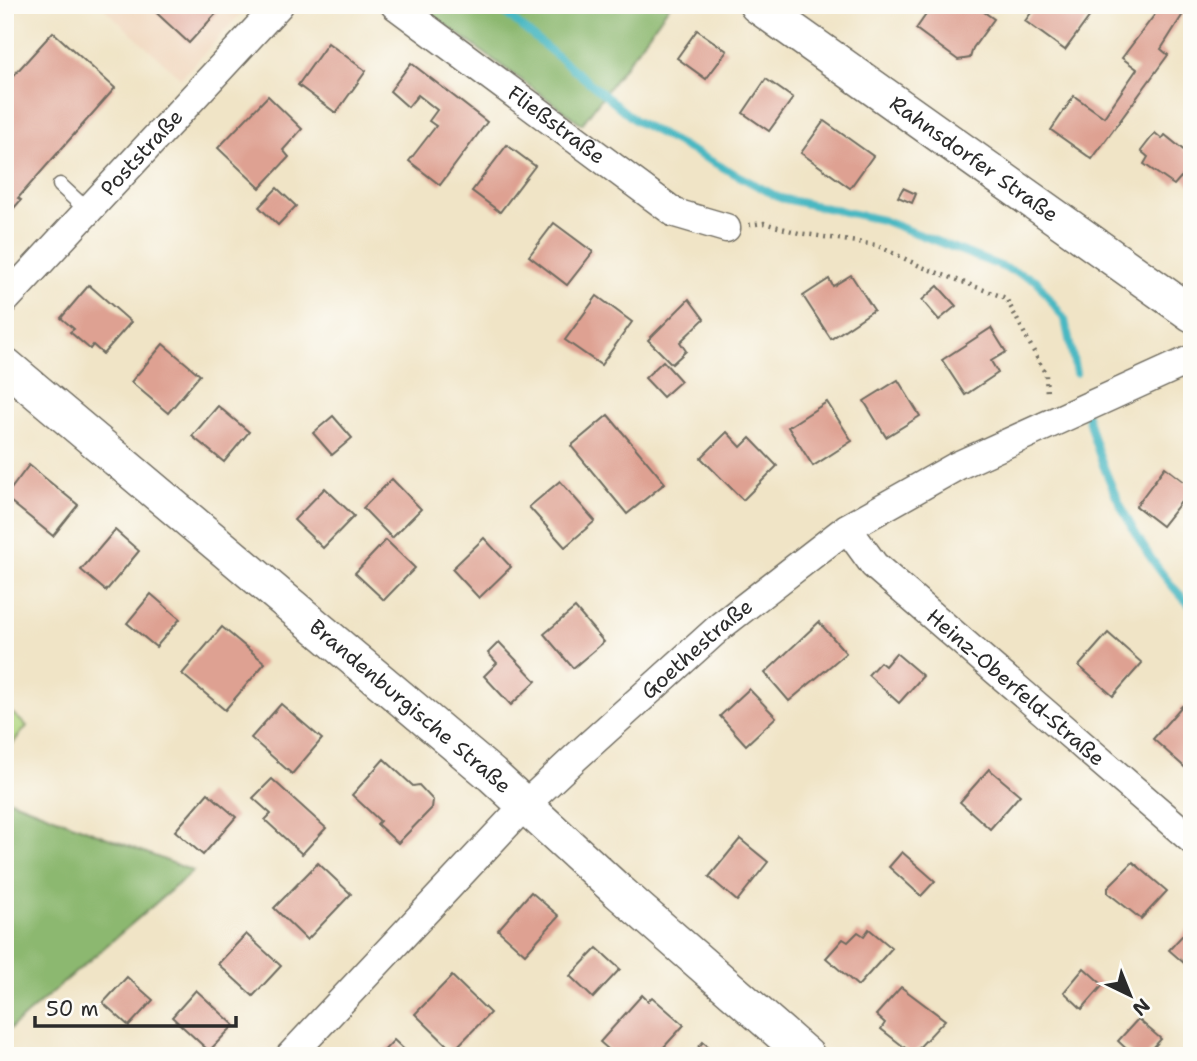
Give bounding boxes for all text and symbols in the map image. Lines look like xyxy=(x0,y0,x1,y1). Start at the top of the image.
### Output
street label: Fließstraße xyxy=(502,79,611,170)
street label: Rahnsdorfer Straße xyxy=(884,89,1064,229)
street label: Poststraße xyxy=(94,103,189,202)
street label: Goethestraße xyxy=(635,592,758,706)
street label: Heinz-Oberfeld-Straße xyxy=(920,603,1111,772)
street label: Brandenburgische Straße xyxy=(304,613,517,800)
north arrow xyxy=(1096,960,1166,1030)
scale bar xyxy=(35,984,236,1028)
text: N xyxy=(1127,993,1155,1021)
text: 50 m xyxy=(46,995,99,1023)

